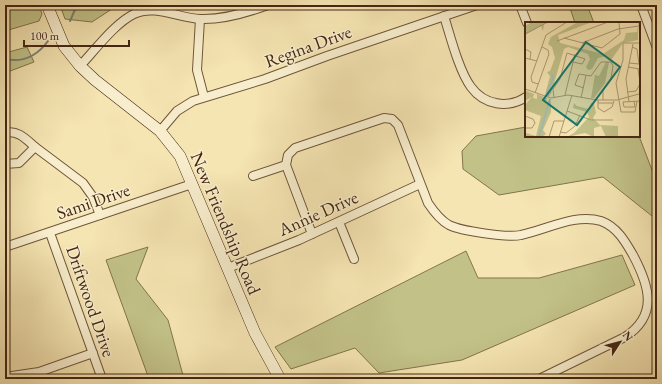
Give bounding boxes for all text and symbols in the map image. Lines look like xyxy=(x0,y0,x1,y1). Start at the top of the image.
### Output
street label: Regina Drive xyxy=(261,20,355,72)
scale bar xyxy=(24,22,129,48)
inset map xyxy=(525,22,640,137)
text: 100 m xyxy=(30,28,60,44)
street label: New Friendship Road xyxy=(186,148,267,299)
street label: Sami Drive xyxy=(53,178,133,224)
street label: Annie Drive xyxy=(274,185,361,241)
street label: Driftwood Drive xyxy=(61,242,121,360)
north arrow xyxy=(600,322,640,362)
text: N xyxy=(620,328,636,344)

